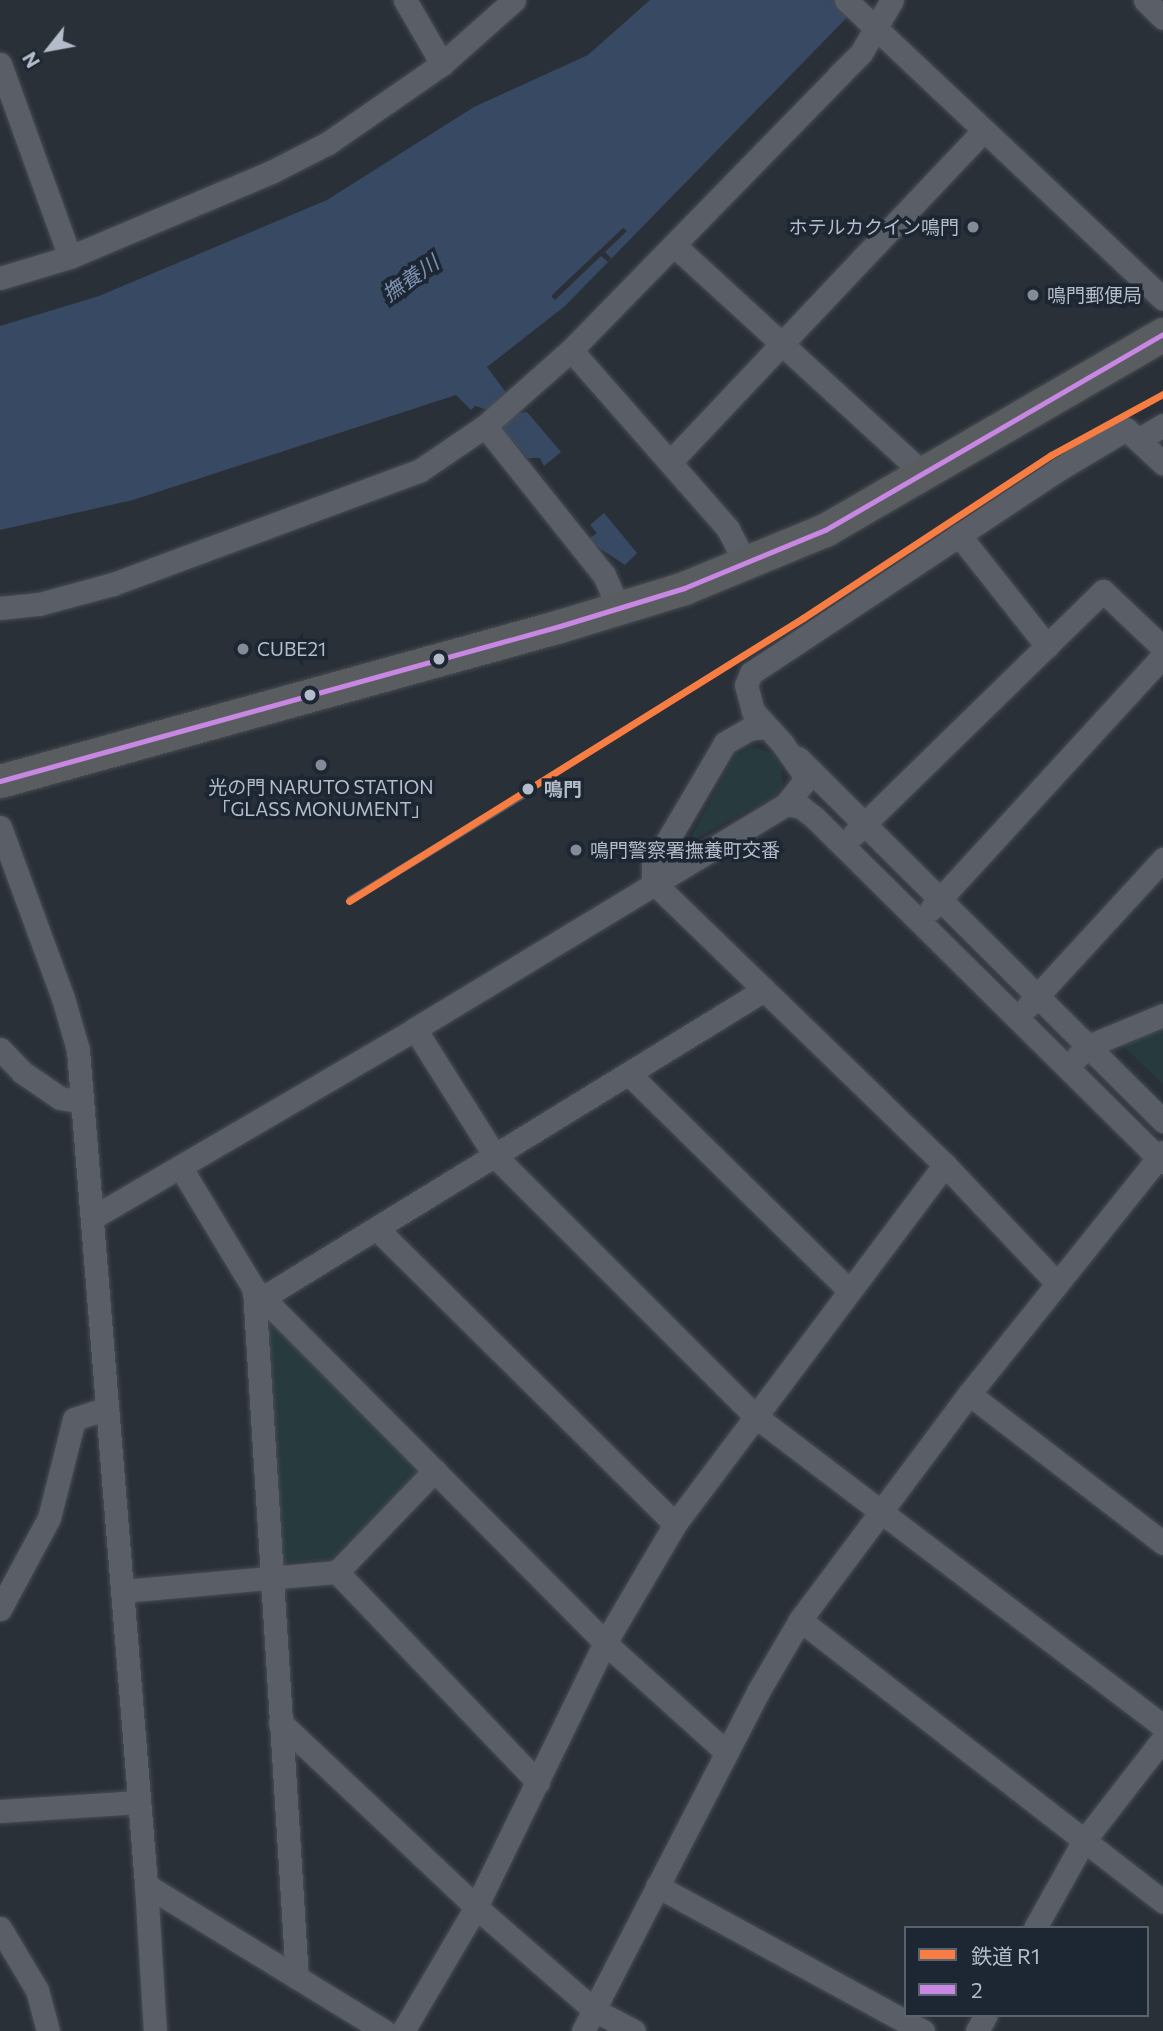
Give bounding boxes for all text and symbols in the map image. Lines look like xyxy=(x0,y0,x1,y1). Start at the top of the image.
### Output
north arrow xyxy=(14,14,84,84)
text: N xyxy=(17,48,44,72)
place label: ホテルカクイン鳴門 xyxy=(788,216,959,238)
marker: ホテルカクイン鳴門 xyxy=(965,219,981,235)
water label: 撫養川 xyxy=(377,250,443,306)
place label: 鳴門郵便局 xyxy=(1047,284,1142,306)
marker: 鳴門郵便局 xyxy=(1025,287,1041,303)
place label: CUBE21 xyxy=(257,638,326,660)
marker: CUBE21 xyxy=(235,641,251,657)
unlabelled marker xyxy=(432,652,446,666)
unlabelled marker xyxy=(303,688,317,702)
marker: 光の門 NARUTO STATION 「GLASS MONUMENT」 xyxy=(313,757,329,773)
place label: 光の門 NARUTO STATION 「GLASS MONUMENT」 xyxy=(208,776,434,820)
place label: 鳴門 xyxy=(544,778,582,800)
marker: 鳴門 xyxy=(518,779,538,799)
place label: 鳴門警察署撫養町交番 xyxy=(590,839,780,861)
marker: 鳴門警察署撫養町交番 xyxy=(568,842,584,858)
legend xyxy=(904,1926,1149,2017)
text: 鉄道 R1 xyxy=(971,1943,1040,1968)
text: 2 xyxy=(971,1977,983,2002)

